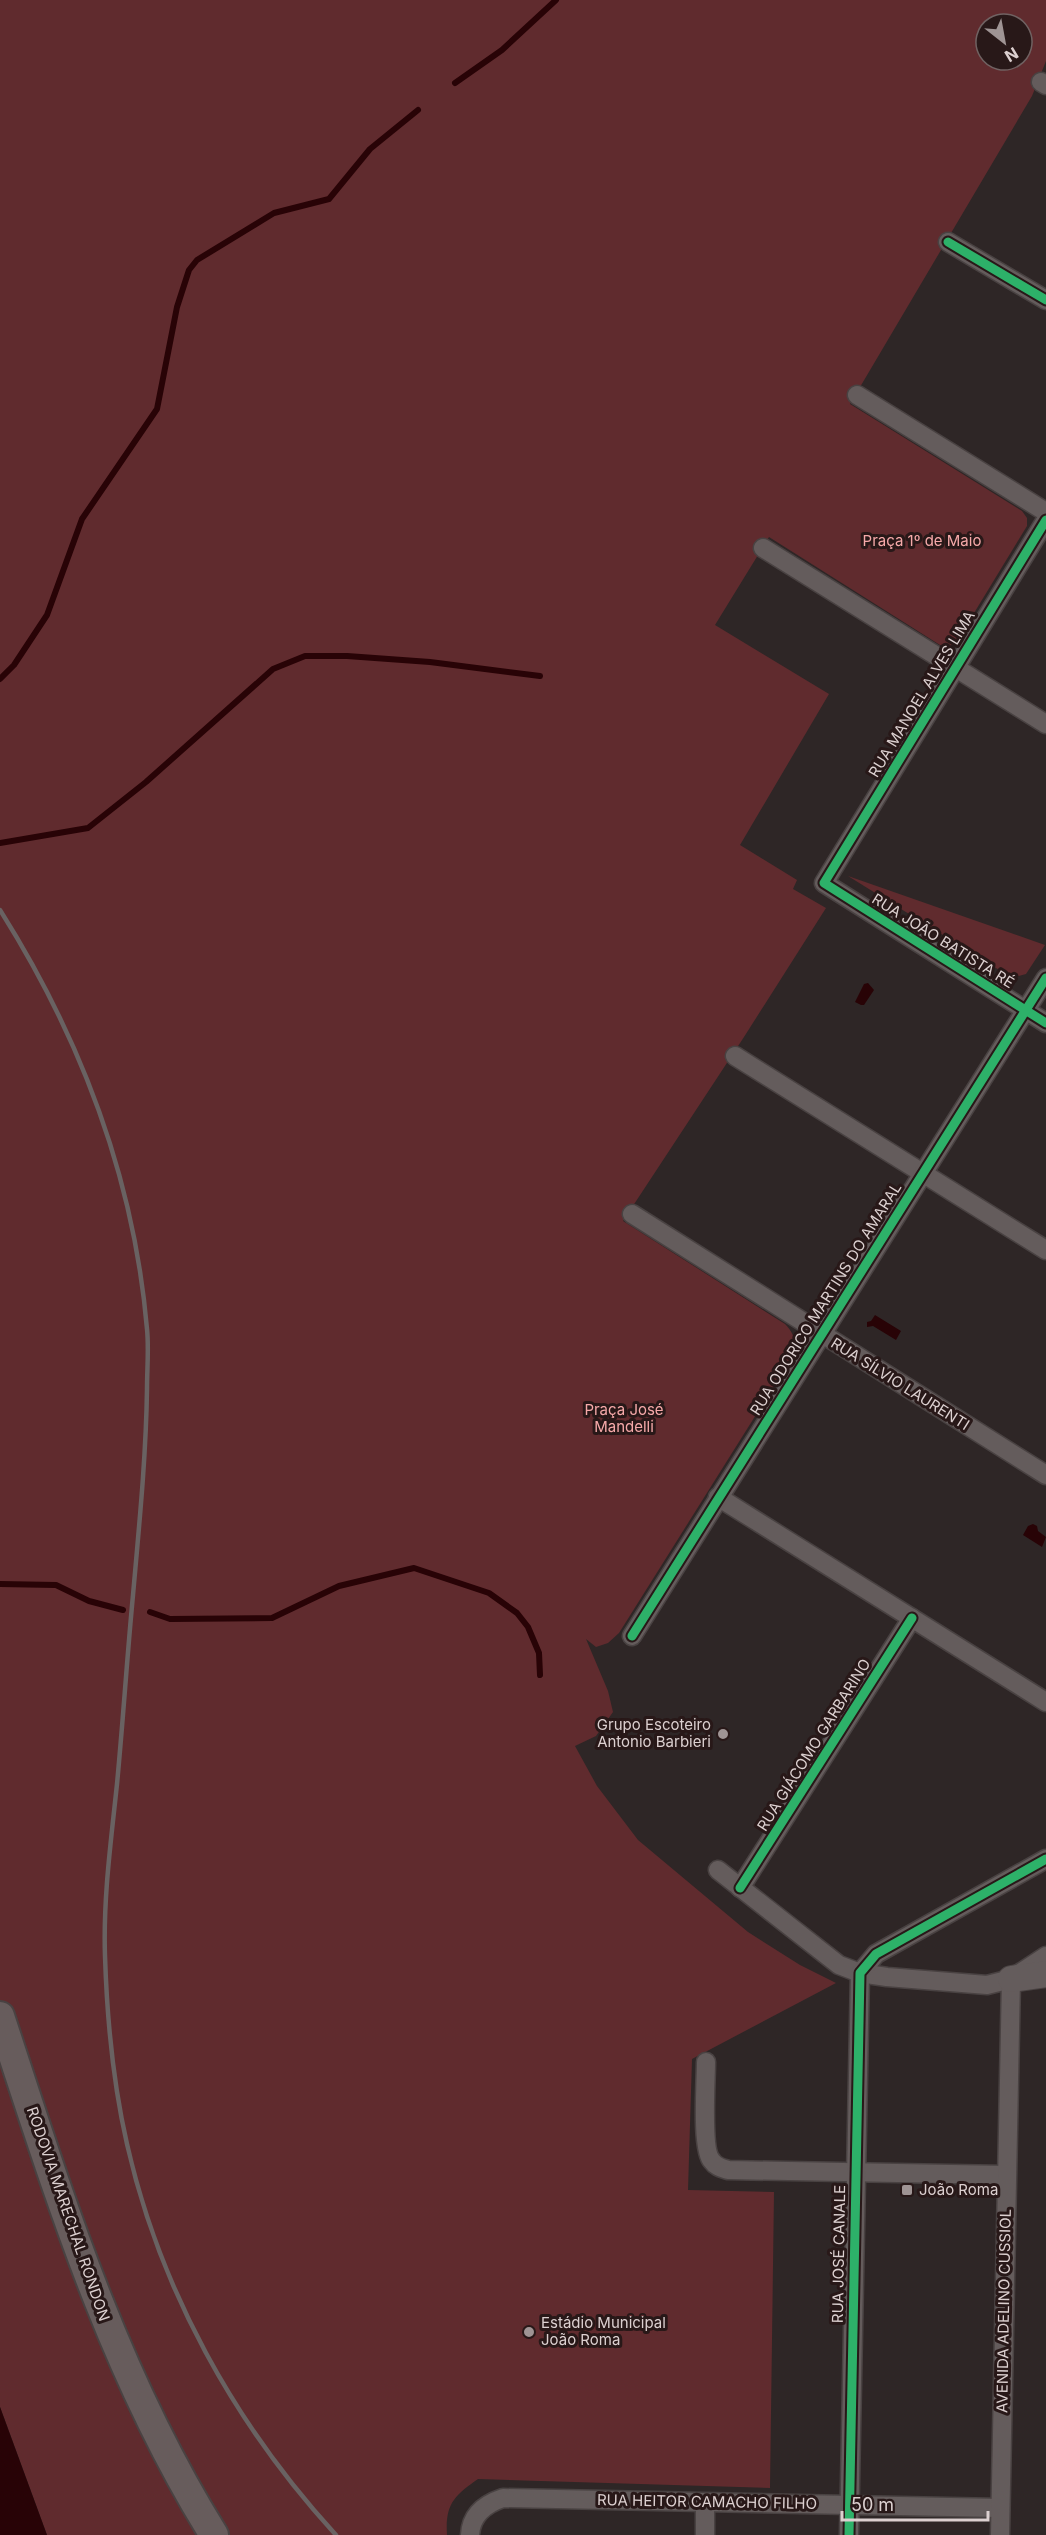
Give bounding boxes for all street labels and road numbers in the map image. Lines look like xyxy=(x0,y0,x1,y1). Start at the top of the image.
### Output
street label: RUA MANOEL ALVES LIMA xyxy=(864,607,979,780)
street label: RUA JOÃO BATISTA RÉ xyxy=(869,889,1018,992)
street label: RUA ODORICO MARTINS DO AMARAL xyxy=(746,1179,905,1419)
street label: RUA SÍLVIO LAURENTI xyxy=(828,1333,973,1434)
street label: RUA GIÁCOMO GARBARINO xyxy=(753,1655,874,1834)
street label: RODOVIA MARECHAL RONDON xyxy=(23,2104,114,2324)
street label: RUA JOSÉ CANALE xyxy=(828,2185,849,2323)
street label: AVENIDA ADELINO CUSSIOL xyxy=(992,2209,1015,2413)
street label: RUA HEITOR CAMACHO FILHO xyxy=(597,2490,817,2513)

